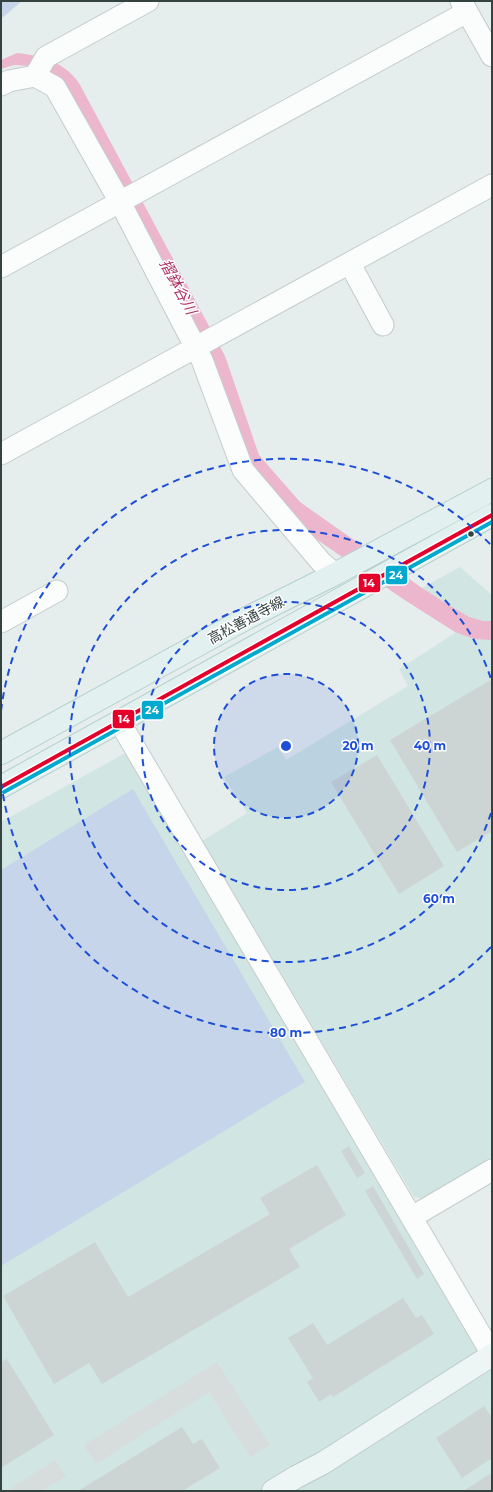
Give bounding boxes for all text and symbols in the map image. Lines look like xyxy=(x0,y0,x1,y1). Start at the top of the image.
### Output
water label: 摺鉢谷川 xyxy=(156,256,202,319)
unlabelled marker xyxy=(466,529,476,539)
line badge: 24 xyxy=(385,565,408,585)
text: 24 xyxy=(389,568,403,582)
line badge: 14 xyxy=(358,573,381,593)
text: 14 xyxy=(363,576,375,590)
street label: 高松善通寺線 xyxy=(205,592,287,648)
line badge: 24 xyxy=(141,700,164,720)
text: 24 xyxy=(145,703,159,717)
line badge: 14 xyxy=(112,709,135,729)
text: 14 xyxy=(118,712,130,726)
text: 20 m xyxy=(342,738,374,753)
text: 40 m xyxy=(414,738,446,753)
centre of rings xyxy=(279,739,293,753)
text: 60 m xyxy=(423,891,455,906)
text: 80 m xyxy=(270,1025,302,1040)

